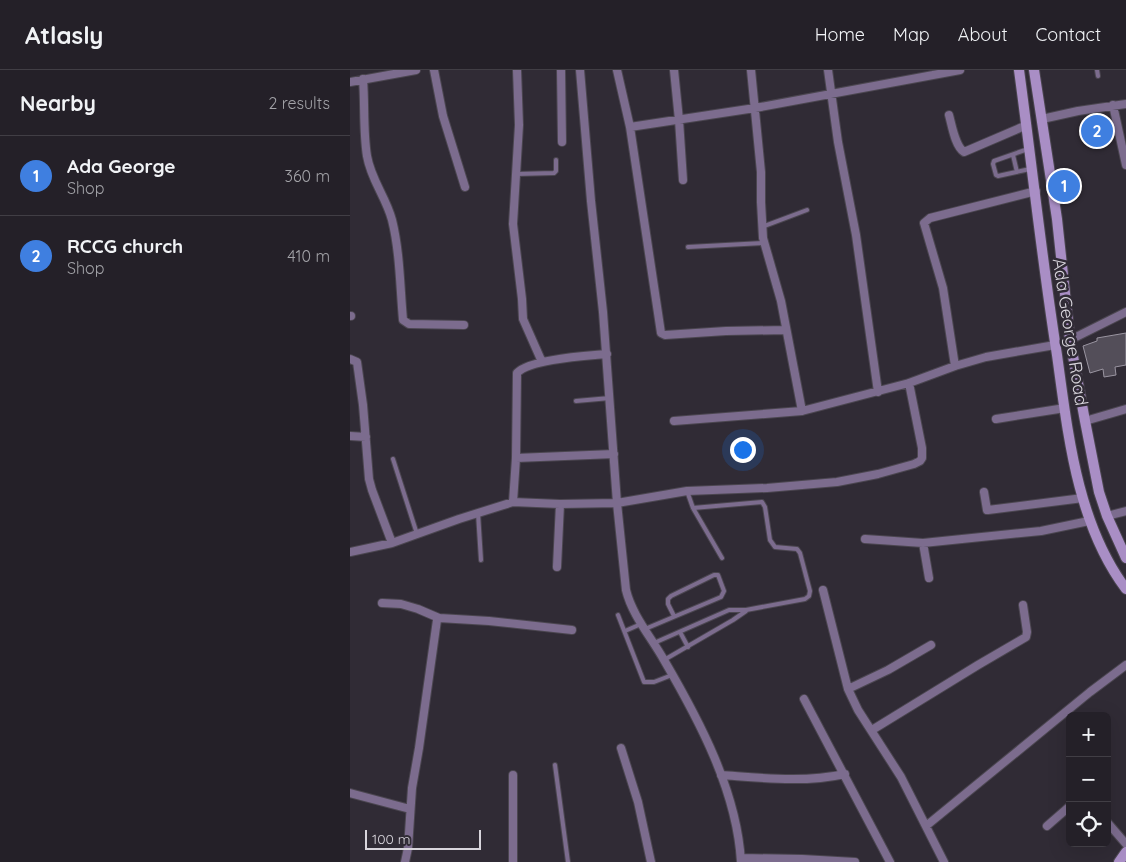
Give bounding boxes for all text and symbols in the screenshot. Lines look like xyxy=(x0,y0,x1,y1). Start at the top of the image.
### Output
text: Atlasly xyxy=(25,20,103,50)
text: Home xyxy=(815,23,865,46)
text: Map xyxy=(893,23,930,46)
text: About xyxy=(958,23,1008,46)
text: Contact xyxy=(1036,23,1101,46)
text: Nearby xyxy=(20,90,96,116)
text: 2 results xyxy=(268,93,330,113)
pin: 2 xyxy=(1081,112,1113,150)
text: Ada George xyxy=(67,154,176,178)
text: 1 xyxy=(33,166,39,186)
text: 360 m xyxy=(285,166,330,186)
pin: 1 xyxy=(1048,167,1080,205)
text: Shop xyxy=(67,178,104,198)
text: RCCG church xyxy=(67,234,183,258)
text: 2 xyxy=(31,246,41,266)
text: 410 m xyxy=(287,246,330,266)
street label: Ada George Road xyxy=(1047,256,1094,407)
text: Shop xyxy=(67,258,104,278)
your location xyxy=(730,437,756,463)
map controls xyxy=(1066,712,1111,847)
button: + xyxy=(1066,712,1111,757)
button: − xyxy=(1066,757,1111,802)
button: locate xyxy=(1066,802,1111,847)
scale bar xyxy=(365,827,481,850)
text: 100 m xyxy=(372,830,410,848)

